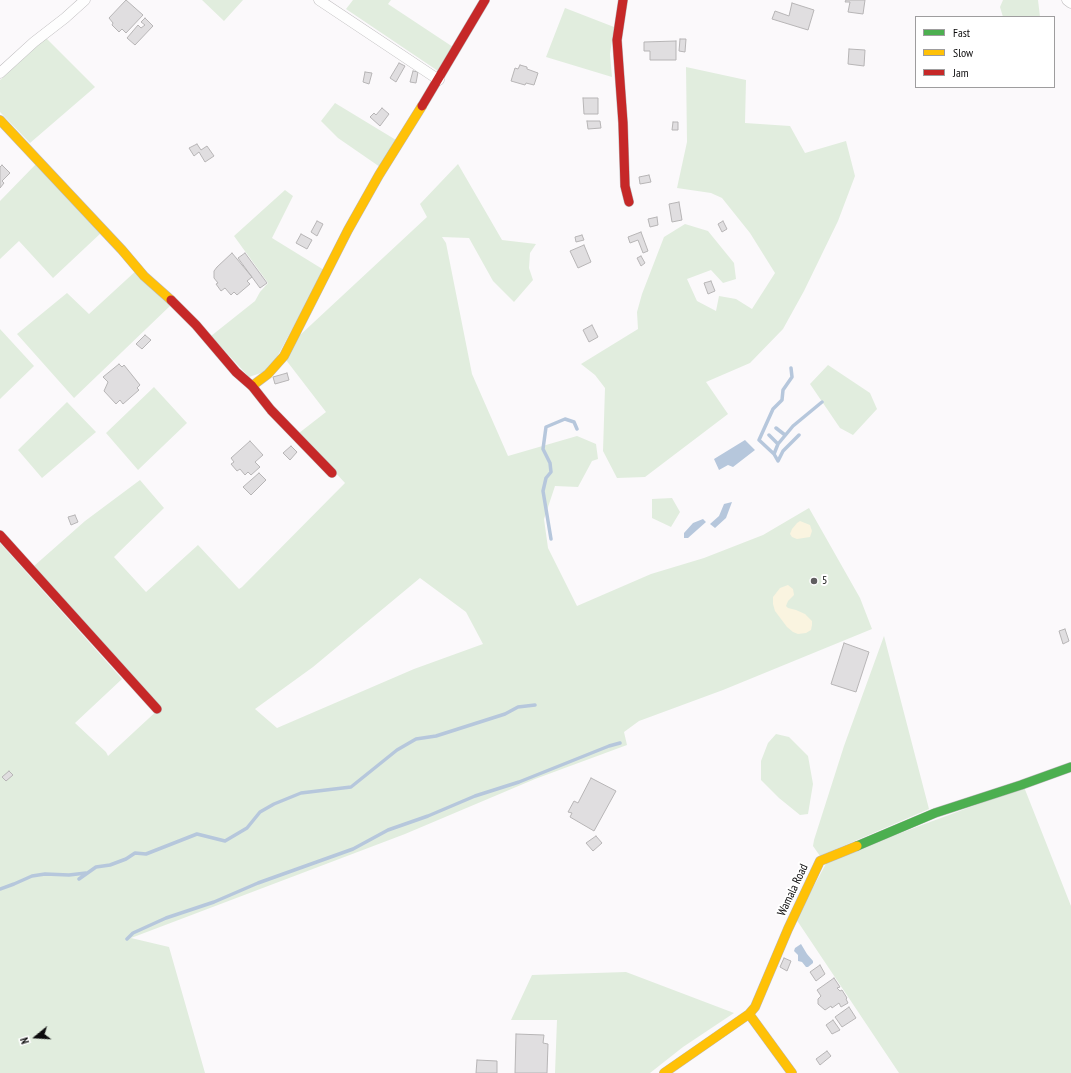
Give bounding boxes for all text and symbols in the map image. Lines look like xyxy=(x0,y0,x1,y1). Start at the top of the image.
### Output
legend xyxy=(915,16,1055,88)
text: Fast xyxy=(953,25,970,40)
text: Slow xyxy=(953,45,973,60)
text: Jam xyxy=(953,65,969,80)
place label: 5 xyxy=(822,574,827,588)
marker: 5 xyxy=(809,576,819,586)
street label: Wamala Road xyxy=(775,862,811,918)
north arrow xyxy=(16,1017,56,1057)
text: N xyxy=(17,1036,32,1046)

